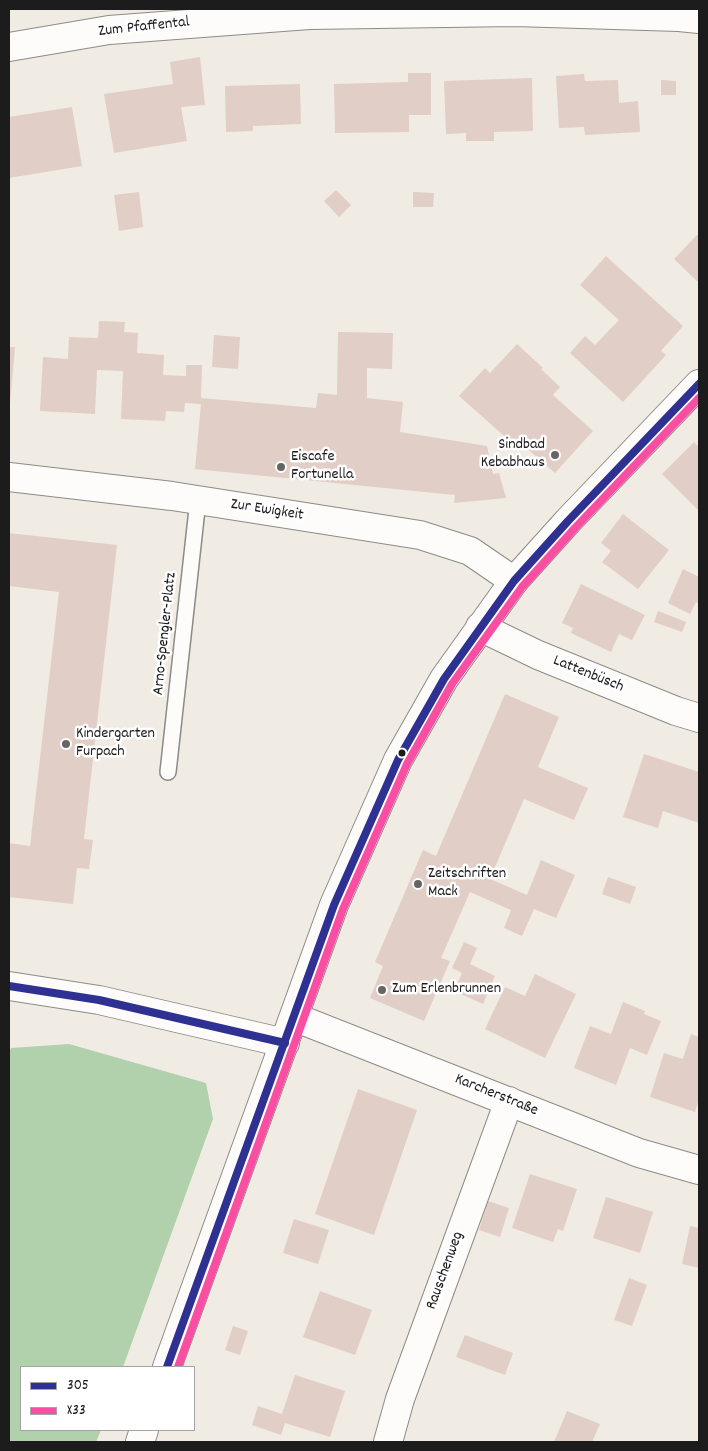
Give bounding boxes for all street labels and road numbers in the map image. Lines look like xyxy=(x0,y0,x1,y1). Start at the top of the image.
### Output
street label: Zum Pfaffental xyxy=(98,14,190,42)
street label: Zur Ewigkeit xyxy=(229,496,305,526)
street label: Arno-Spengler-Platz xyxy=(150,572,182,696)
street label: Lattenbüsch xyxy=(550,652,626,698)
street label: Karcherstraße xyxy=(451,1071,541,1121)
street label: Rauschenweg xyxy=(423,1229,469,1313)

